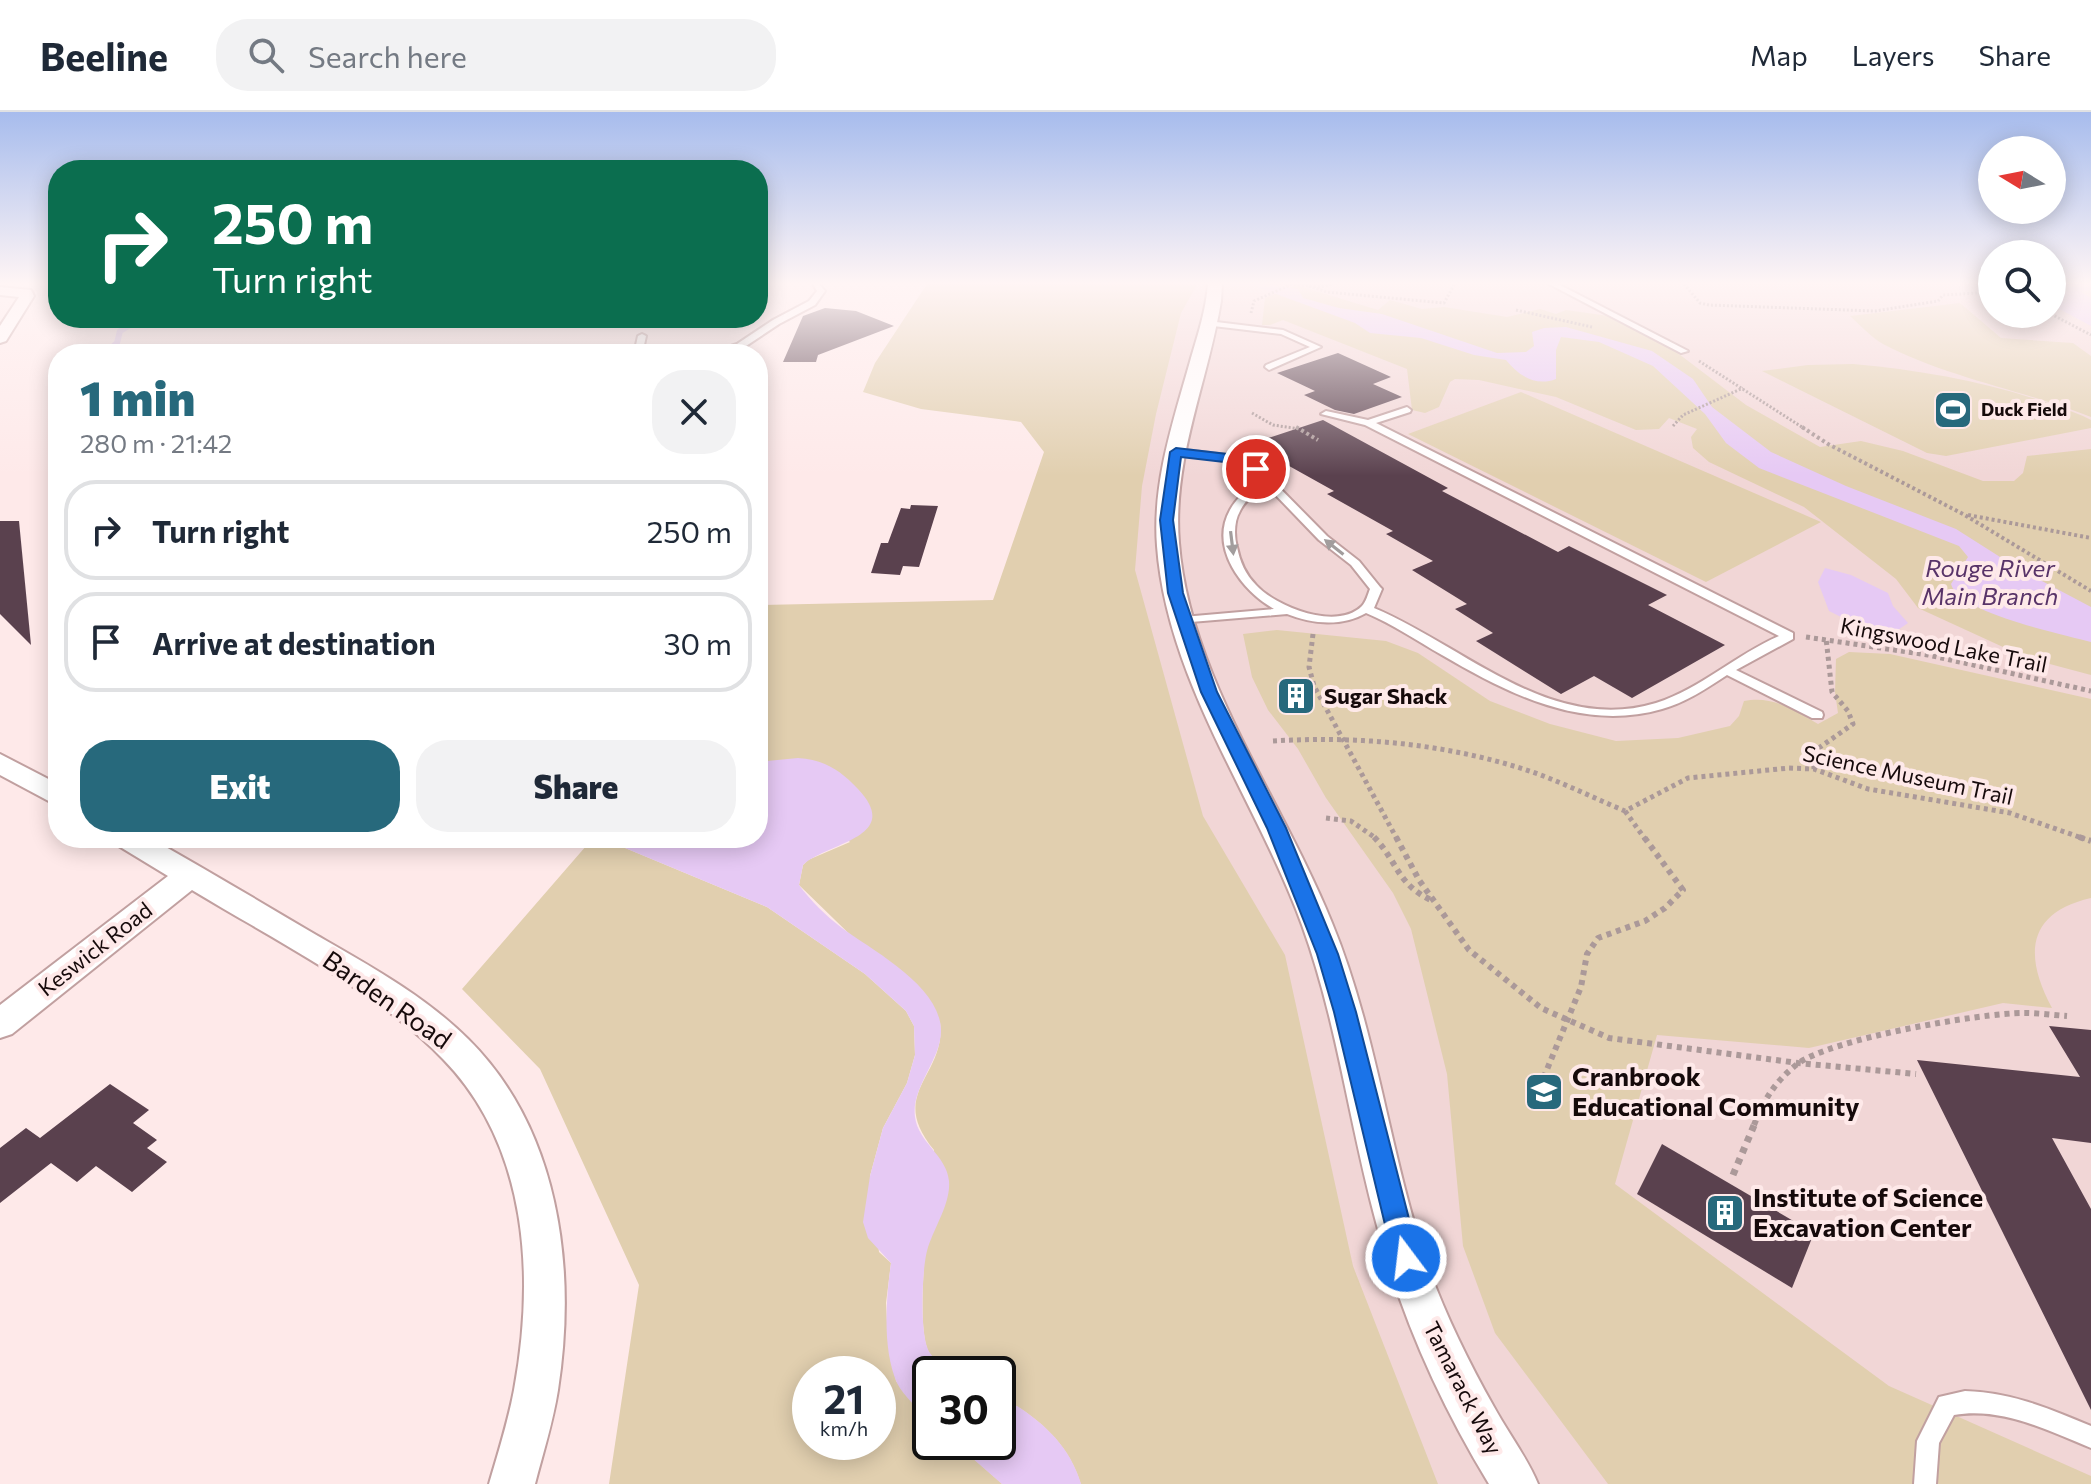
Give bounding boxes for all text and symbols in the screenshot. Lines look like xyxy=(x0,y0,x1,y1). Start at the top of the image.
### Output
search box xyxy=(216,19,776,91)
text: Beeline xyxy=(40,32,168,79)
icon: search xyxy=(244,33,288,77)
text: Search here xyxy=(308,37,467,74)
text: Map xyxy=(1750,38,1808,72)
text: Layers xyxy=(1852,38,1934,72)
text: Share xyxy=(1978,38,2051,72)
north arrow xyxy=(1978,136,2066,224)
map controls xyxy=(1978,136,2066,328)
text: 250 m xyxy=(212,187,373,256)
icon: right xyxy=(80,192,184,296)
button: search xyxy=(1978,240,2066,328)
text: Turn right xyxy=(212,256,373,300)
text: 1 min xyxy=(80,367,195,426)
button: close xyxy=(652,370,736,454)
sports icon: Duck Field xyxy=(1932,389,1974,431)
place label: Duck Field xyxy=(1981,398,2067,420)
text: 280 m · 21:42 xyxy=(80,427,232,458)
pin xyxy=(1222,435,1290,503)
icon: arrive xyxy=(1234,447,1278,491)
icon: right xyxy=(84,508,128,552)
text: Turn right xyxy=(152,512,289,549)
text: 250 m xyxy=(647,512,732,549)
one-way arrow xyxy=(1225,531,1238,556)
one-way arrow xyxy=(1324,539,1344,555)
water label: Rouge River Main Branch xyxy=(1922,553,2058,610)
street label: Kingswood Lake Trail xyxy=(1838,611,2050,678)
icon: arrive xyxy=(84,620,128,664)
text: Arrive at destination xyxy=(152,624,436,661)
text: 30 m xyxy=(663,624,732,661)
building icon: Sugar Shack xyxy=(1275,675,1317,717)
place label: Sugar Shack xyxy=(1324,682,1448,709)
street label: Science Museum Trail xyxy=(1800,739,2016,810)
button: Exit xyxy=(80,740,400,832)
button: Share xyxy=(416,740,736,832)
street label: Keswick Road xyxy=(32,896,157,1001)
street label: Barden Road xyxy=(318,943,458,1054)
place label: Cranbrook Educational Community xyxy=(1572,1060,1859,1121)
school or university icon: Cranbrook Educational Community xyxy=(1523,1071,1565,1113)
place label: Institute of Science Excavation Center xyxy=(1753,1181,1983,1242)
building icon: Institute of Science Excavation Center xyxy=(1704,1192,1746,1234)
position arrow xyxy=(1364,1216,1448,1300)
street label: Tamarack Way xyxy=(1418,1317,1508,1459)
speed limit sign: 30 xyxy=(912,1356,1016,1460)
text: 21 xyxy=(824,1373,864,1422)
text: km/h xyxy=(820,1416,868,1440)

